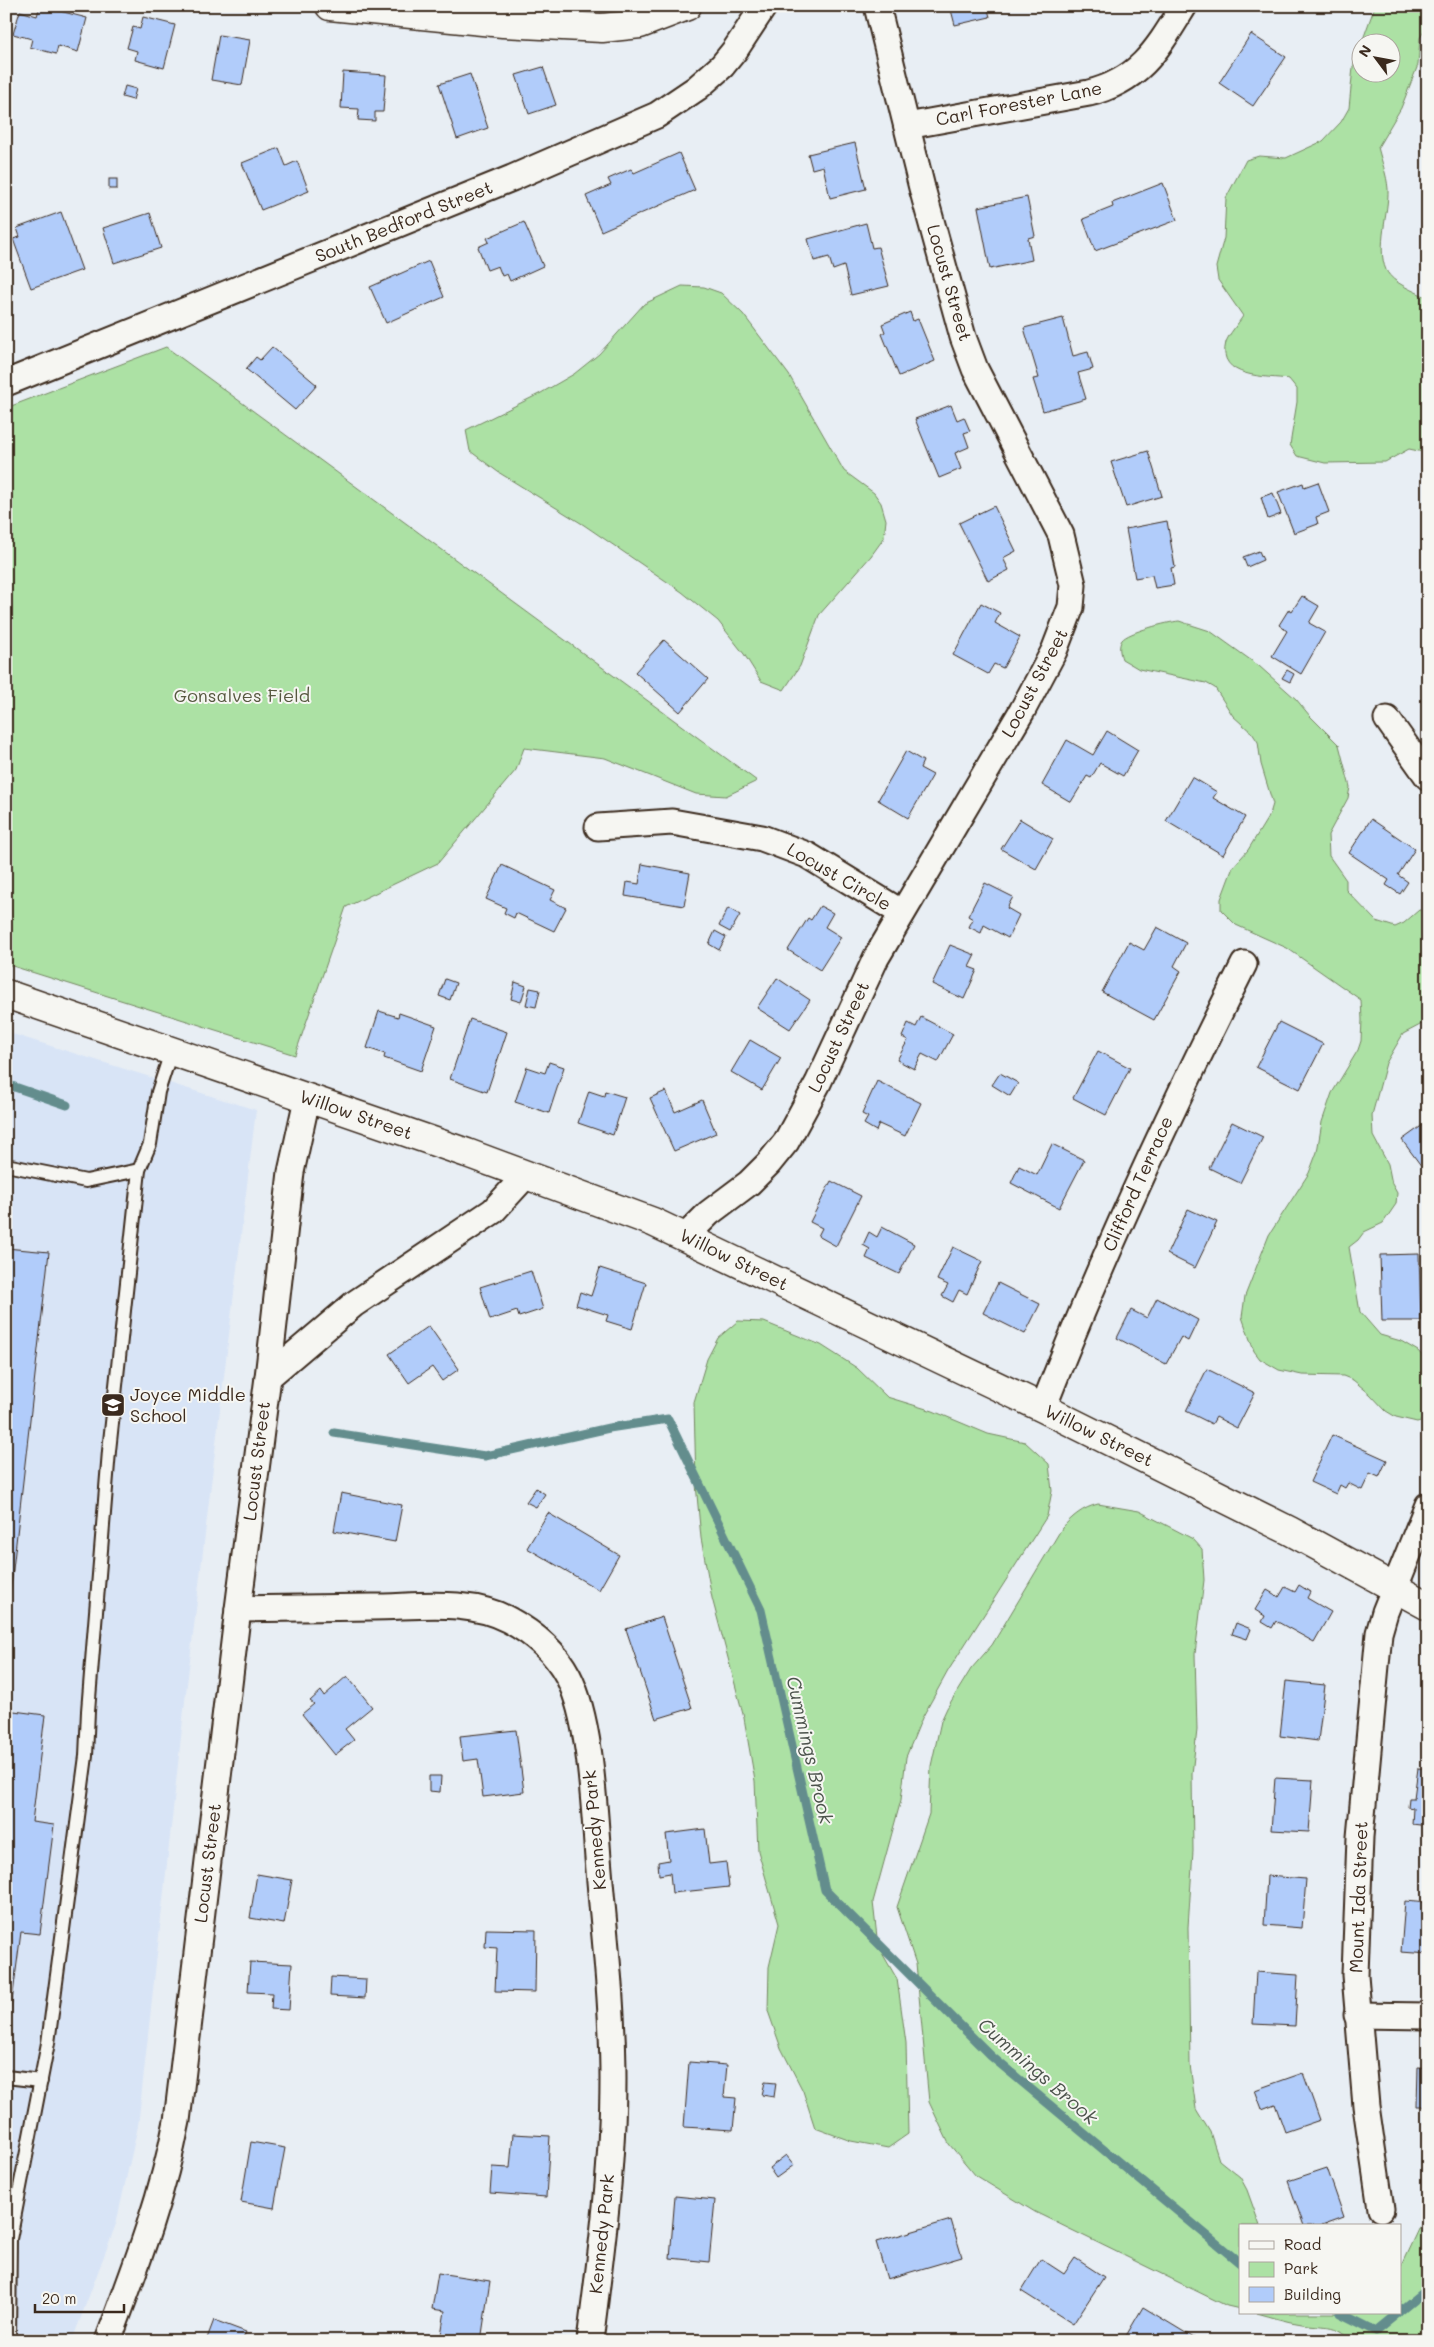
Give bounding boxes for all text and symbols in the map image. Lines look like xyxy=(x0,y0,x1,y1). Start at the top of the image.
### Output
north arrow xyxy=(1352,32,1402,82)
text: N xyxy=(1354,41,1375,60)
street label: Carl Forester Lane xyxy=(934,75,1104,131)
street label: South Bedford Street xyxy=(311,174,496,268)
street label: Locust Street xyxy=(922,222,978,344)
street label: Locust Street xyxy=(995,624,1073,741)
park label: Gonsalves Field xyxy=(174,683,310,707)
street label: Locust Circle xyxy=(783,837,896,916)
street label: Locust Street xyxy=(802,977,874,1096)
street label: Willow Street xyxy=(297,1083,416,1145)
street label: Clifford Terrace xyxy=(1096,1112,1178,1255)
street label: Willow Street xyxy=(676,1222,793,1296)
place label: Joyce Middle School xyxy=(130,1382,246,1427)
school or university icon: Joyce Middle School xyxy=(100,1392,126,1418)
street label: Willow Street xyxy=(1041,1398,1158,1472)
street label: Locust Street xyxy=(237,1400,275,1522)
water label: Cummings Brook xyxy=(781,1674,840,1827)
street label: Kennedy Park xyxy=(577,1769,611,1891)
street label: Locust Street xyxy=(188,1802,226,1924)
street label: Mount Ida Street xyxy=(1343,1821,1373,1973)
water label: Cummings Brook xyxy=(973,2012,1104,2130)
street label: Kennedy Park xyxy=(583,2173,619,2295)
legend xyxy=(1239,2224,1402,2314)
text: Road xyxy=(1284,2234,1321,2254)
text: Park xyxy=(1284,2258,1318,2278)
scale bar xyxy=(35,2282,124,2314)
text: Building xyxy=(1284,2284,1341,2304)
text: 20 m xyxy=(42,2288,76,2308)

